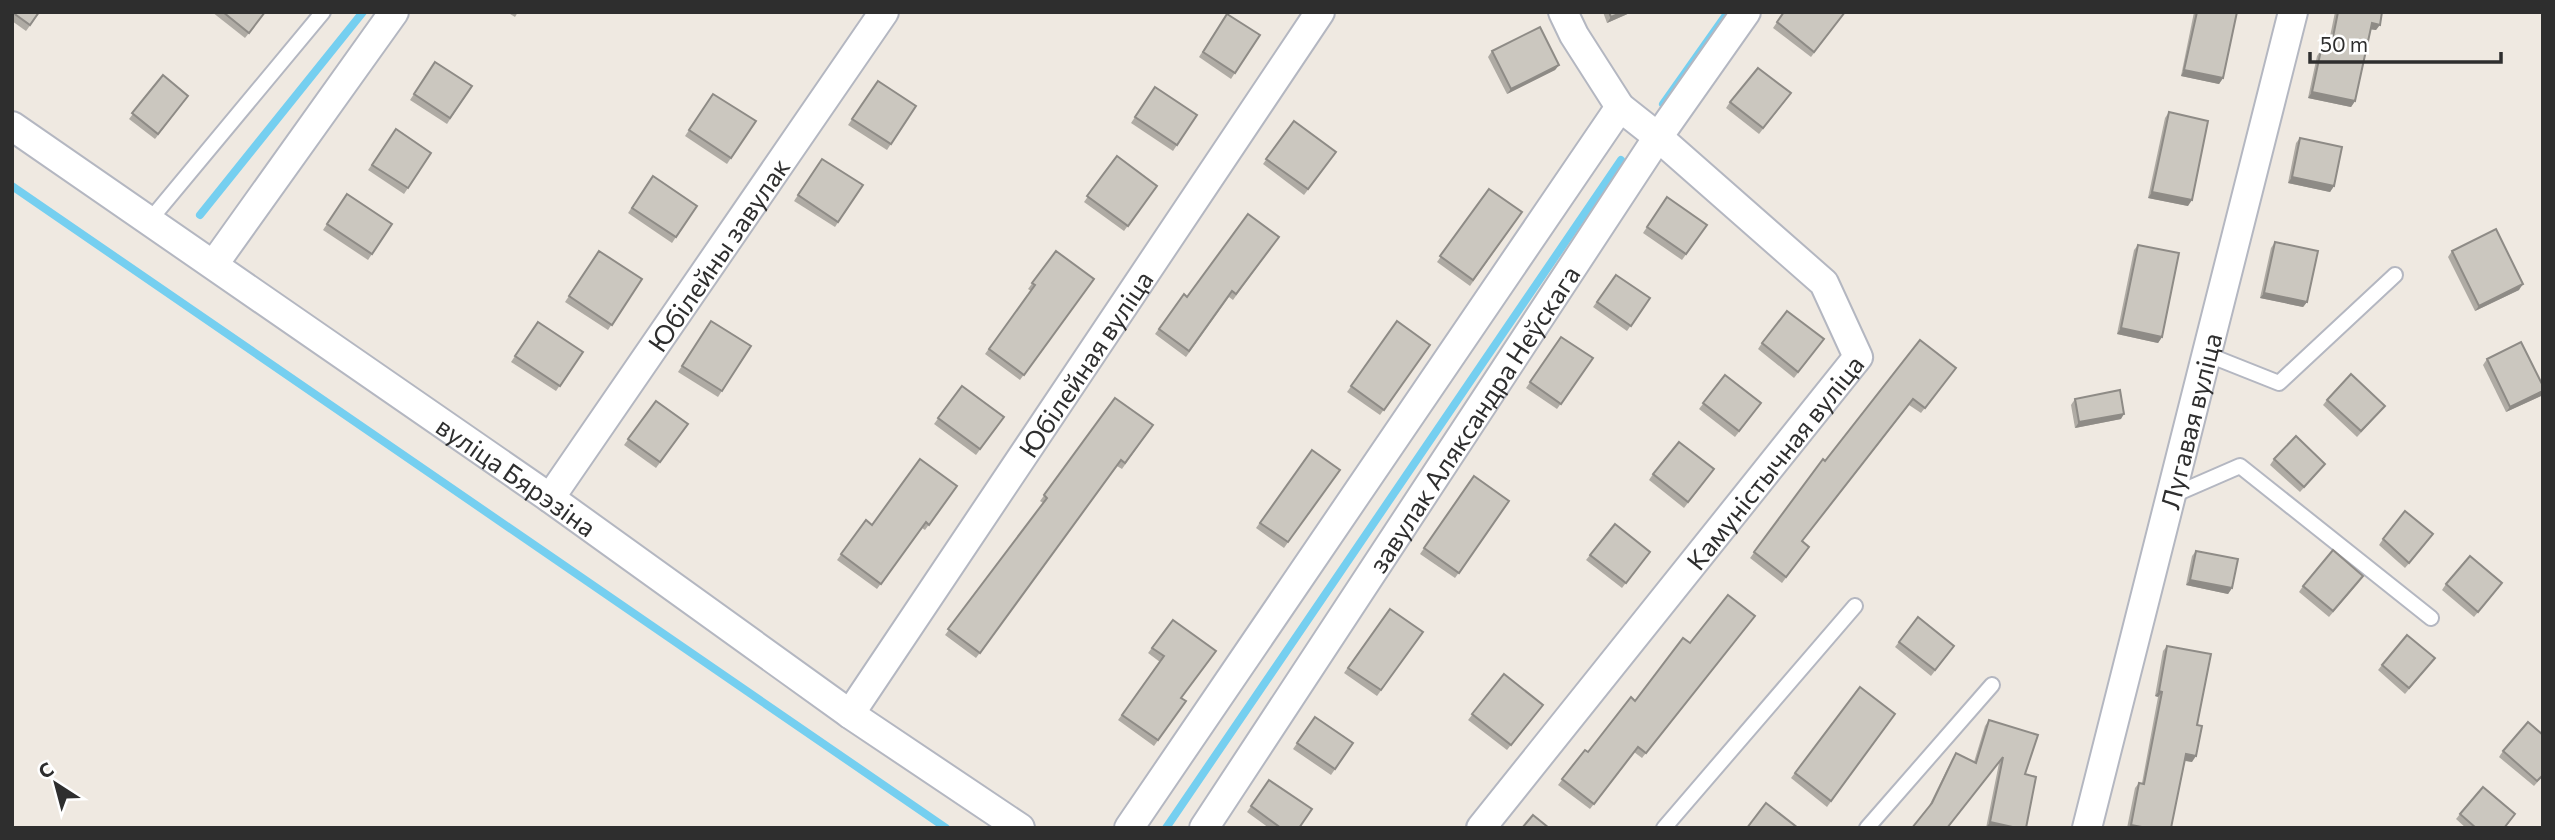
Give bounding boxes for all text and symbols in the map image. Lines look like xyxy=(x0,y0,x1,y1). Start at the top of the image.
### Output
scale bar xyxy=(2310,21,2501,65)
text: 50 m xyxy=(2320,31,2368,56)
street label: Юбілейны завулак xyxy=(640,151,795,357)
street label: завулак Аляксандра Неўскага xyxy=(1361,259,1585,578)
street label: Юбілейная вуліца xyxy=(1011,264,1158,462)
street label: Лугавая вуліца xyxy=(2153,329,2227,512)
street label: Камуністычная вуліца xyxy=(1679,348,1869,575)
street label: вуліца Бярэзіна xyxy=(431,409,603,542)
north arrow xyxy=(21,749,91,819)
text: С xyxy=(34,757,58,783)

